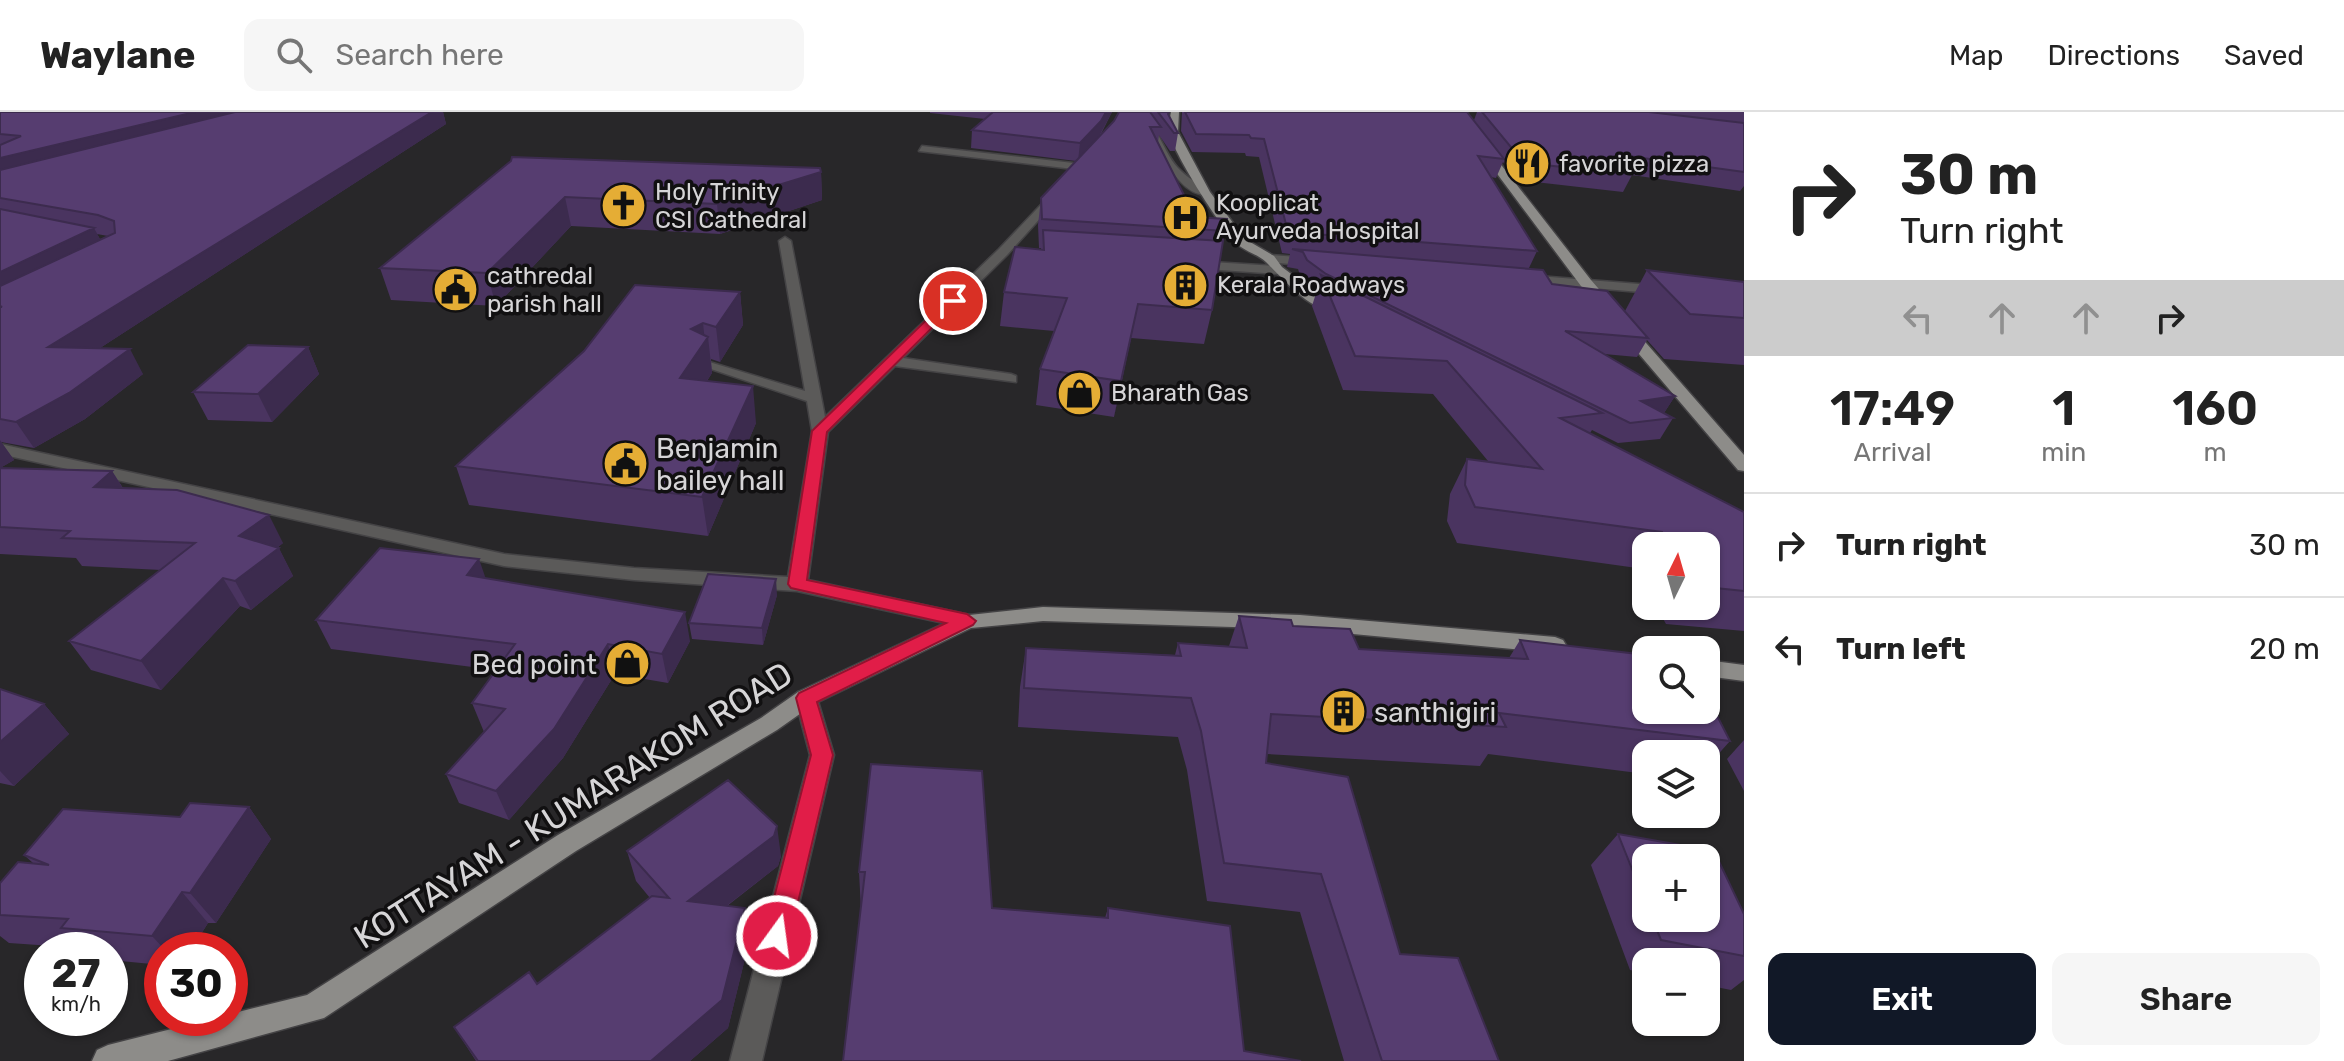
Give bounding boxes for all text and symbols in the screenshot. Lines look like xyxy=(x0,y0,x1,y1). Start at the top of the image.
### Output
search box xyxy=(244,19,804,91)
text: Waylane xyxy=(40,32,196,78)
icon: search xyxy=(272,33,316,77)
text: Search here xyxy=(336,37,504,73)
text: Map xyxy=(1949,39,2003,72)
text: Directions xyxy=(2047,39,2180,72)
text: Saved xyxy=(2224,39,2304,72)
restaurant icon: favorite pizza xyxy=(1504,140,1552,188)
text: 30 m xyxy=(1900,142,2038,208)
icon: right xyxy=(1768,144,1872,248)
place label: favorite pizza xyxy=(1559,150,1709,178)
place label: Holy Trinity CSI Cathedral xyxy=(655,178,807,234)
church icon: Holy Trinity CSI Cathedral xyxy=(600,182,648,230)
place label: Kooplicat Ayurveda Hospital xyxy=(1216,189,1420,245)
hospital icon: Kooplicat Ayurveda Hospital xyxy=(1161,193,1209,241)
text: Turn right xyxy=(1900,209,2064,252)
building icon: Kerala Roadways xyxy=(1162,261,1210,309)
place label: cathredal parish hall xyxy=(487,262,602,318)
public building icon: cathredal parish hall xyxy=(432,266,480,314)
pin xyxy=(919,267,987,335)
place label: Kerala Roadways xyxy=(1217,271,1405,299)
icon: arrive xyxy=(931,279,975,323)
icon: left xyxy=(1896,296,1940,340)
icon: ahead xyxy=(1980,296,2024,340)
icon: ahead xyxy=(2064,296,2108,340)
icon: right xyxy=(2148,296,2192,340)
shop icon: Bharath Gas xyxy=(1056,369,1104,417)
place label: Bharath Gas xyxy=(1111,379,1249,407)
text: 17:49 xyxy=(1830,380,1955,437)
text: 1 xyxy=(2052,380,2075,437)
text: 160 xyxy=(2172,380,2258,437)
place label: Benjamin bailey hall xyxy=(656,432,785,497)
text: Arrival xyxy=(1854,437,1932,468)
text: min xyxy=(2041,437,2086,468)
text: m xyxy=(2204,437,2227,468)
public building icon: Benjamin bailey hall xyxy=(601,440,649,488)
icon: right xyxy=(1768,523,1812,567)
text: Turn right xyxy=(1836,527,1987,563)
text: 30 m xyxy=(2249,527,2320,563)
north arrow xyxy=(1632,532,1720,620)
map controls xyxy=(1632,532,1720,1036)
icon: left xyxy=(1768,627,1812,671)
text: Turn left xyxy=(1836,631,1966,667)
text: 20 m xyxy=(2249,631,2320,667)
button: search xyxy=(1632,636,1720,724)
shop icon: Bed point xyxy=(604,640,652,688)
place label: Bed point xyxy=(472,648,597,681)
street label: KOTTAYAM - KUMARAKOM ROAD xyxy=(347,653,800,958)
building icon: santhigiri xyxy=(1319,688,1367,736)
place label: santhigiri xyxy=(1374,696,1496,729)
button: layers xyxy=(1632,740,1720,828)
button: + xyxy=(1632,844,1720,932)
position arrow xyxy=(735,894,819,978)
speed limit sign: 30 xyxy=(144,932,248,1036)
button: − xyxy=(1632,948,1720,1036)
text: 27 xyxy=(52,950,100,997)
button: Exit xyxy=(1768,953,2036,1045)
button: Share xyxy=(2052,953,2320,1045)
text: km/h xyxy=(51,992,101,1016)

